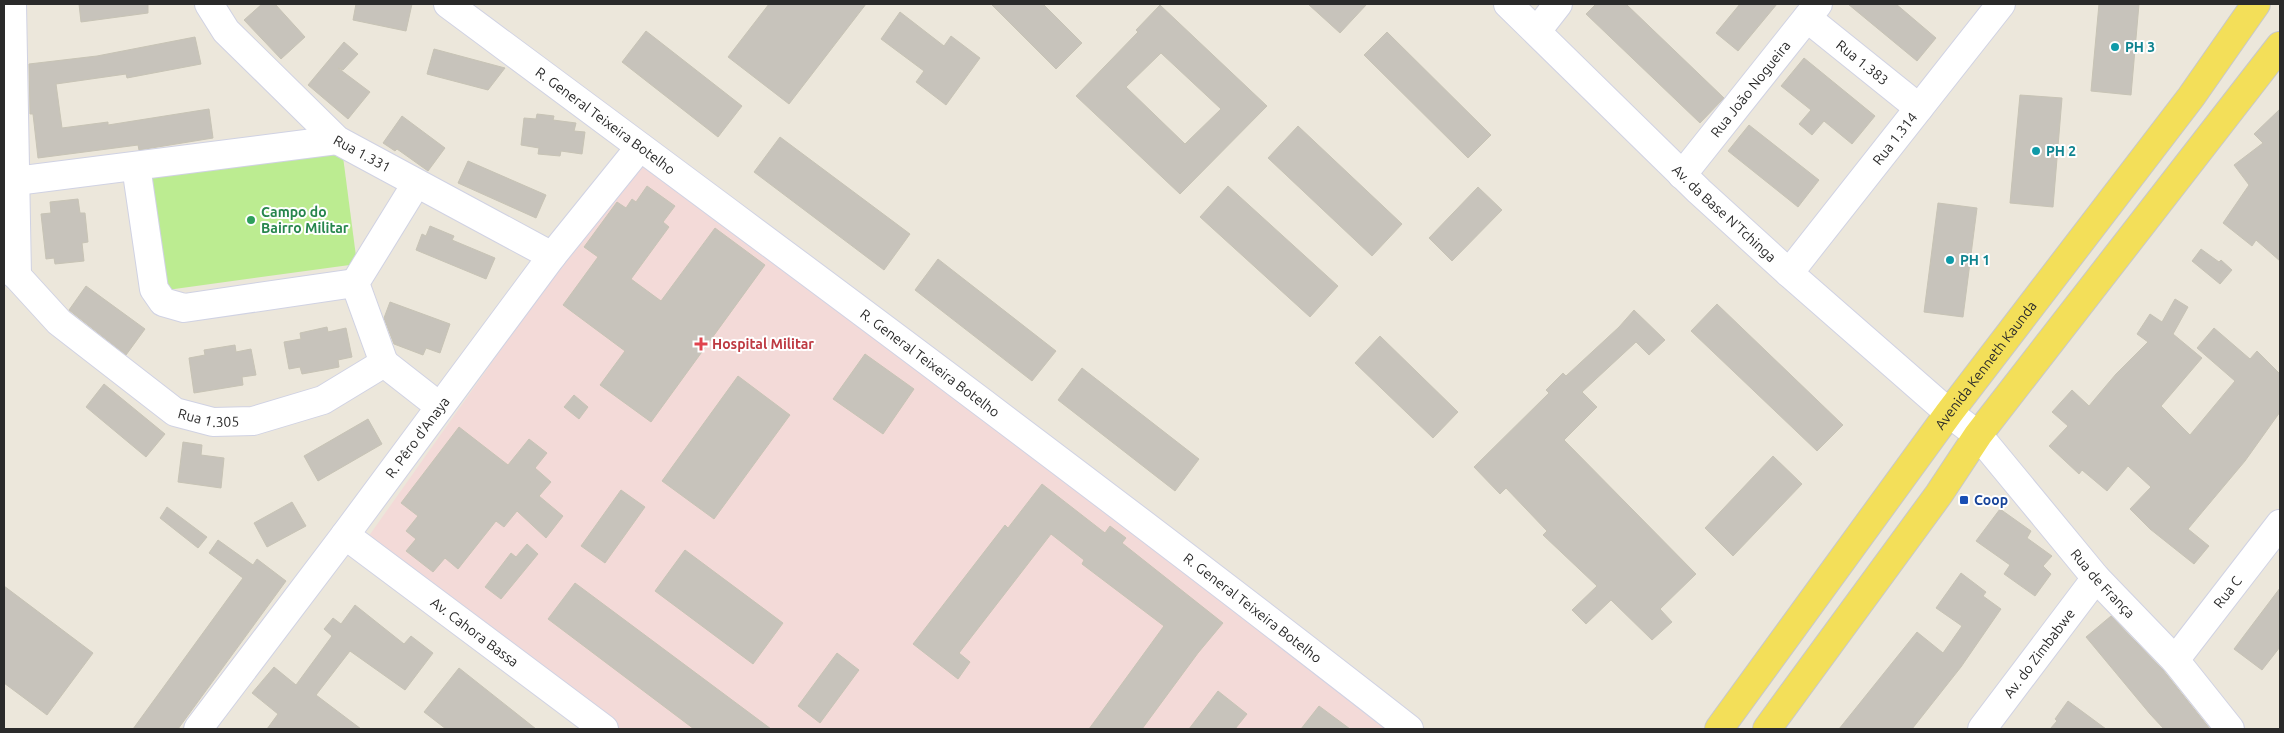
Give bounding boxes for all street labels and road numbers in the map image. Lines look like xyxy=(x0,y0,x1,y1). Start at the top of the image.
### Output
street label: Rua João Nogueira xyxy=(1707,37,1794,140)
street label: Rua 1.383 xyxy=(1833,37,1892,88)
street label: R. General Teixeira Botelho xyxy=(532,64,678,178)
street label: Rua 1.314 xyxy=(1869,109,1920,168)
street label: Rua 1.331 xyxy=(331,132,393,175)
street label: Av. da Base N'Tchinga xyxy=(1669,161,1779,265)
street label: Avenida Kenneth Kaunda xyxy=(1932,298,2040,433)
street label: R. General Teixeira Botelho xyxy=(857,306,1003,420)
street label: R. Pêro d'Anaya xyxy=(382,394,453,481)
street label: Rua 1.305 xyxy=(176,405,240,430)
street label: Rua de França xyxy=(2067,546,2138,621)
street label: R. General Teixeira Botelho xyxy=(1180,550,1325,666)
street label: Rua C xyxy=(2210,573,2245,611)
street label: Av. Cahora Bassa xyxy=(428,594,522,670)
street label: Av. do Zimbabwe xyxy=(2000,605,2078,701)

